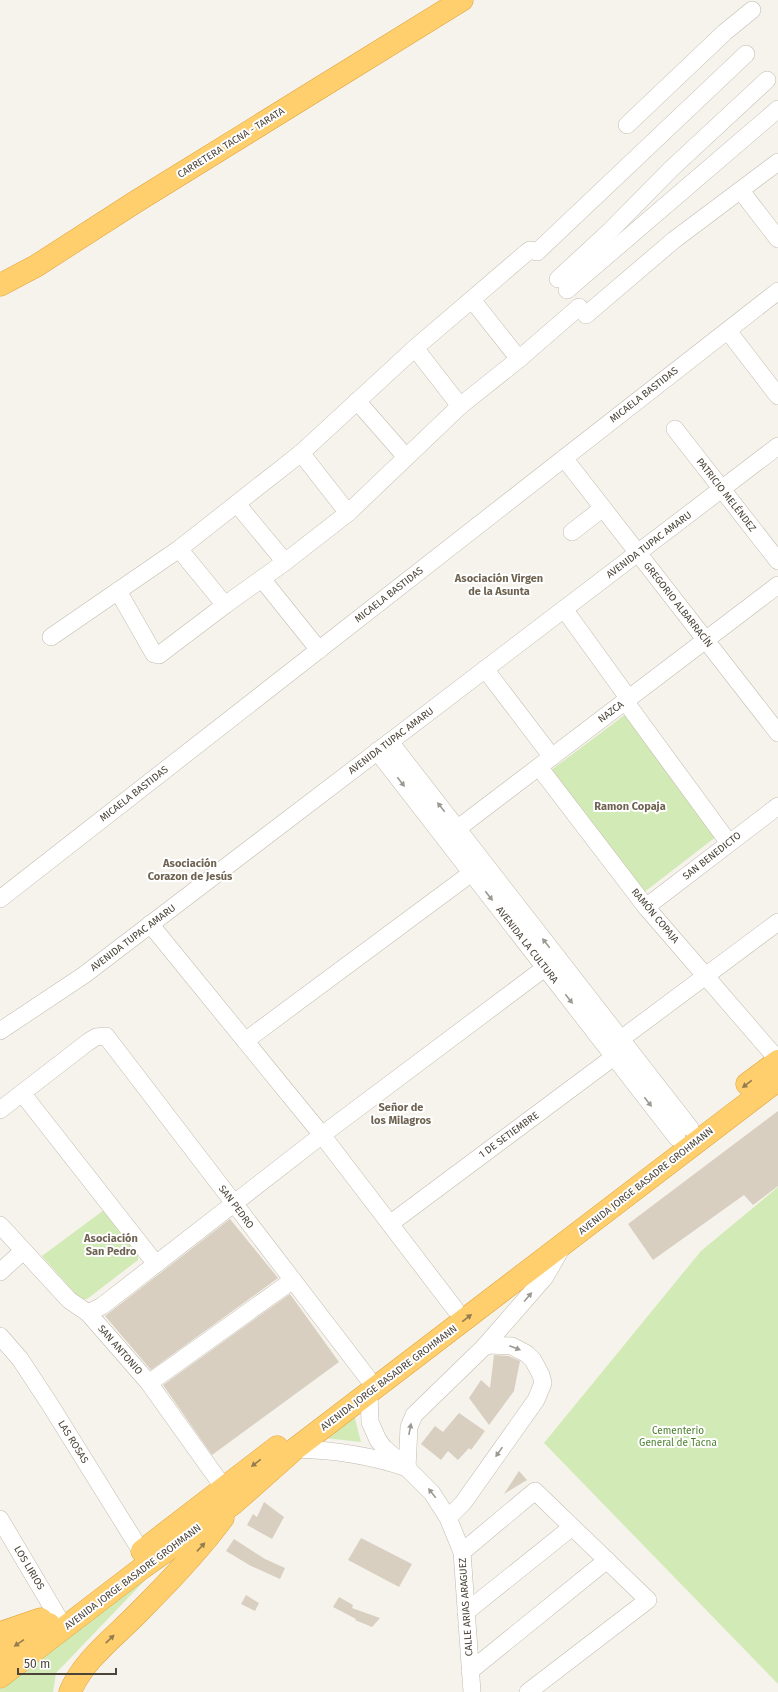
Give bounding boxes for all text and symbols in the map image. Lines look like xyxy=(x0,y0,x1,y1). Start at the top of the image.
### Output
street label: CARRETERA TACNA - TARATA xyxy=(175,105,287,181)
street label: MICAELA BASTIDAS xyxy=(607,364,681,425)
street label: PATRICIO MELÉNDEZ xyxy=(694,455,760,534)
street label: AVENIDA TUPAC AMARU xyxy=(604,509,694,581)
street label: GREGORIO ALBARRACÍN xyxy=(641,559,717,650)
street label: MICAELA BASTIDAS xyxy=(352,564,426,625)
district label: Asociación Virgen de la Asunta xyxy=(454,572,543,598)
street label: NAZCA xyxy=(596,698,626,725)
street label: AVENIDA TUPAC AMARU xyxy=(346,705,436,777)
street label: MICAELA BASTIDAS xyxy=(97,763,171,824)
one-way arrow xyxy=(397,777,405,788)
district label: Ramon Copaja xyxy=(594,800,666,813)
one-way arrow xyxy=(436,801,445,812)
street label: SAN BENEDICTO xyxy=(680,829,744,883)
district label: Asociación Corazon de Jesús xyxy=(148,857,233,883)
street label: RAMÓN COPAJA xyxy=(629,885,683,946)
one-way arrow xyxy=(485,891,494,902)
street label: AVENIDA TUPAC AMARU xyxy=(88,902,178,974)
street label: AVENIDA LA CULTURA xyxy=(493,904,561,986)
one-way arrow xyxy=(542,937,550,948)
one-way arrow xyxy=(565,994,573,1004)
one-way arrow xyxy=(742,1080,753,1089)
one-way arrow xyxy=(644,1096,653,1107)
district label: Señor de los Milagros xyxy=(371,1101,432,1127)
street label: 1 DE SETIEMBRE xyxy=(477,1109,541,1161)
street label: AVENIDA JORGE BASADRE GROHMANN xyxy=(576,1125,716,1237)
street label: SAN PEDRO xyxy=(216,1183,256,1231)
district label: Asociación San Pedro xyxy=(83,1232,138,1258)
one-way arrow xyxy=(523,1292,532,1302)
one-way arrow xyxy=(462,1315,472,1323)
street label: SAN ANTONIO xyxy=(95,1323,145,1377)
street label: AVENIDA JORGE BASADRE GROHMANN xyxy=(318,1323,460,1433)
one-way arrow xyxy=(509,1346,521,1352)
street label: LAS ROSAS xyxy=(55,1418,91,1466)
one-way arrow xyxy=(407,1423,413,1435)
park label: Cementerio General de Tacna xyxy=(639,1425,717,1449)
one-way arrow xyxy=(495,1447,503,1458)
one-way arrow xyxy=(251,1459,262,1468)
one-way arrow xyxy=(427,1488,436,1499)
street label: AVENIDA JORGE BASADRE GROHMANN xyxy=(62,1522,204,1632)
one-way arrow xyxy=(196,1542,205,1551)
street label: LOS LIRIOS xyxy=(11,1544,47,1592)
street label: CALLE ARIAS ARAGUEZ xyxy=(457,1557,475,1657)
one-way arrow xyxy=(105,1635,115,1644)
one-way arrow xyxy=(14,1639,24,1647)
scale bar xyxy=(18,1650,116,1676)
text: 50 m xyxy=(24,1657,50,1671)

